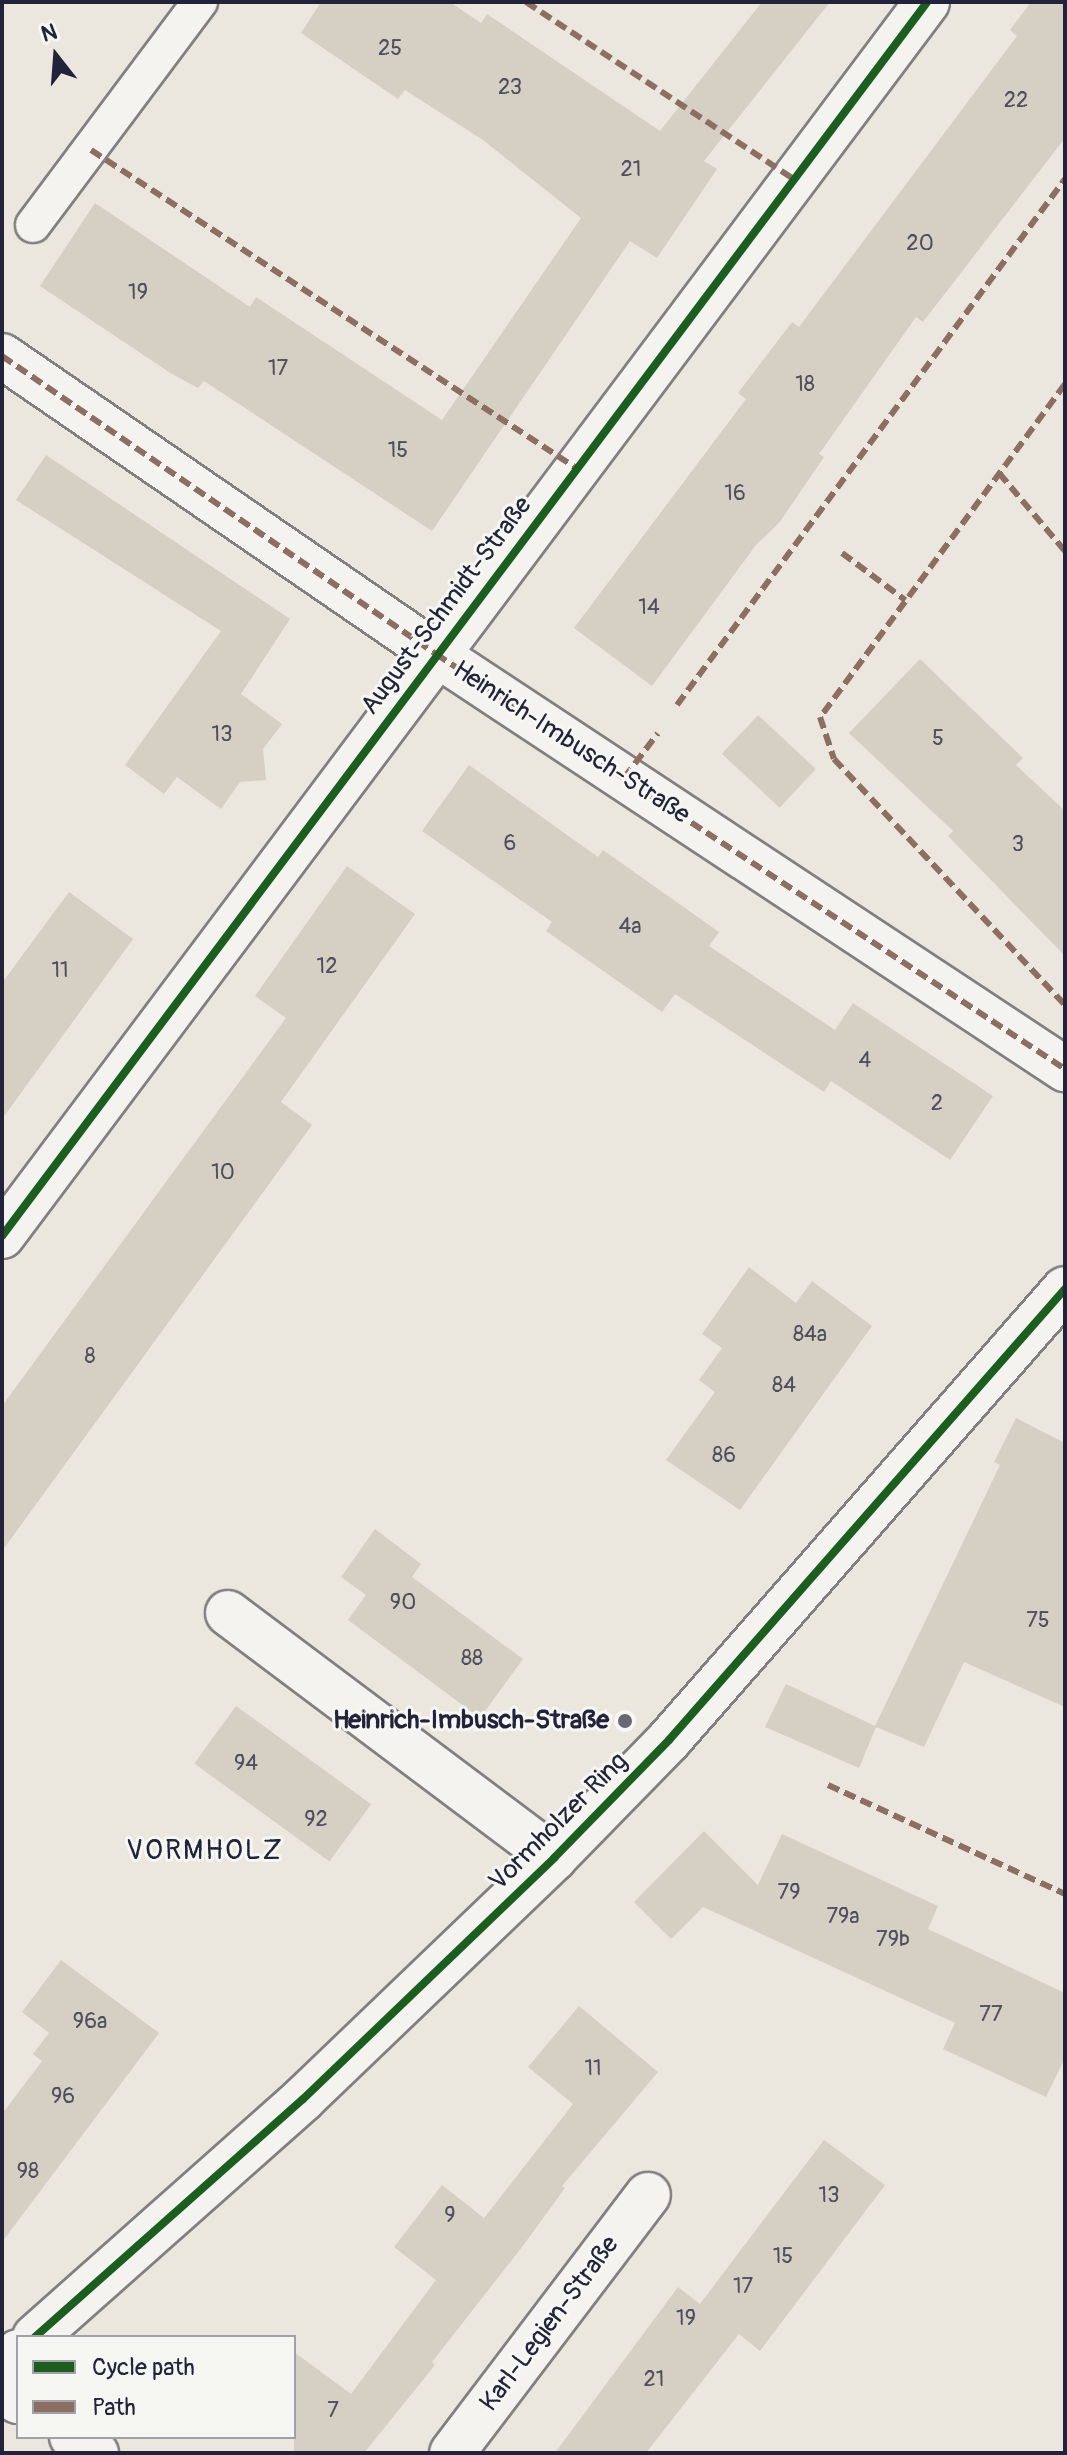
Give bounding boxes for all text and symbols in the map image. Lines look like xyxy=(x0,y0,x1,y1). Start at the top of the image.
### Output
north arrow xyxy=(16,16,96,96)
text: N xyxy=(38,17,60,49)
house number: 25 xyxy=(378,36,402,62)
house number: 23 xyxy=(498,75,522,101)
house number: 22 xyxy=(1004,88,1028,114)
house number: 21 xyxy=(621,157,641,183)
house number: 20 xyxy=(906,231,934,257)
house number: 19 xyxy=(128,280,148,306)
house number: 17 xyxy=(268,356,288,382)
house number: 18 xyxy=(795,372,815,398)
house number: 15 xyxy=(388,438,408,464)
house number: 16 xyxy=(724,481,746,507)
street label: August-Schmidt-Straße xyxy=(355,491,539,721)
house number: 14 xyxy=(638,595,660,621)
street label: Heinrich-Imbusch-Straße xyxy=(447,655,695,831)
house number: 13 xyxy=(212,722,232,748)
house number: 5 xyxy=(932,726,944,752)
house number: 6 xyxy=(504,831,516,857)
house number: 3 xyxy=(1012,832,1024,858)
house number: 4a xyxy=(619,914,641,940)
house number: 12 xyxy=(317,954,337,980)
house number: 11 xyxy=(51,958,69,984)
house number: 4 xyxy=(859,1048,871,1074)
house number: 2 xyxy=(931,1091,943,1117)
house number: 10 xyxy=(211,1160,235,1186)
house number: 84a xyxy=(793,1322,827,1348)
house number: 8 xyxy=(84,1344,96,1370)
house number: 84 xyxy=(772,1373,796,1399)
house number: 86 xyxy=(712,1443,736,1469)
house number: 90 xyxy=(390,1590,416,1616)
house number: 75 xyxy=(1026,1608,1050,1634)
house number: 88 xyxy=(461,1646,483,1672)
place label: Heinrich-Imbusch-Straße xyxy=(333,1705,609,1737)
marker: Heinrich-Imbusch-Straße xyxy=(616,1712,634,1730)
street label: Vormholzer Ring xyxy=(483,1746,635,1898)
house number: 94 xyxy=(234,1751,258,1777)
house number: 92 xyxy=(304,1807,328,1833)
district label: VORMHOLZ xyxy=(126,1834,284,1868)
house number: 79 xyxy=(778,1880,800,1906)
house number: 79a xyxy=(826,1904,860,1930)
house number: 79b xyxy=(876,1927,910,1953)
house number: 77 xyxy=(979,2002,1003,2028)
house number: 96a xyxy=(73,2009,107,2035)
house number: 11 xyxy=(584,2056,602,2082)
house number: 96 xyxy=(51,2084,75,2110)
house number: 98 xyxy=(17,2159,39,2185)
house number: 13 xyxy=(819,2183,839,2209)
house number: 9 xyxy=(444,2203,456,2229)
street label: Karl-Legien-Straße xyxy=(474,2230,626,2418)
house number: 15 xyxy=(773,2244,793,2270)
house number: 17 xyxy=(733,2274,753,2300)
house number: 19 xyxy=(676,2306,696,2332)
legend xyxy=(16,2335,296,2439)
text: Cycle path xyxy=(92,2353,195,2382)
house number: 21 xyxy=(644,2367,664,2393)
text: Path xyxy=(92,2393,136,2422)
house number: 7 xyxy=(327,2398,339,2424)

